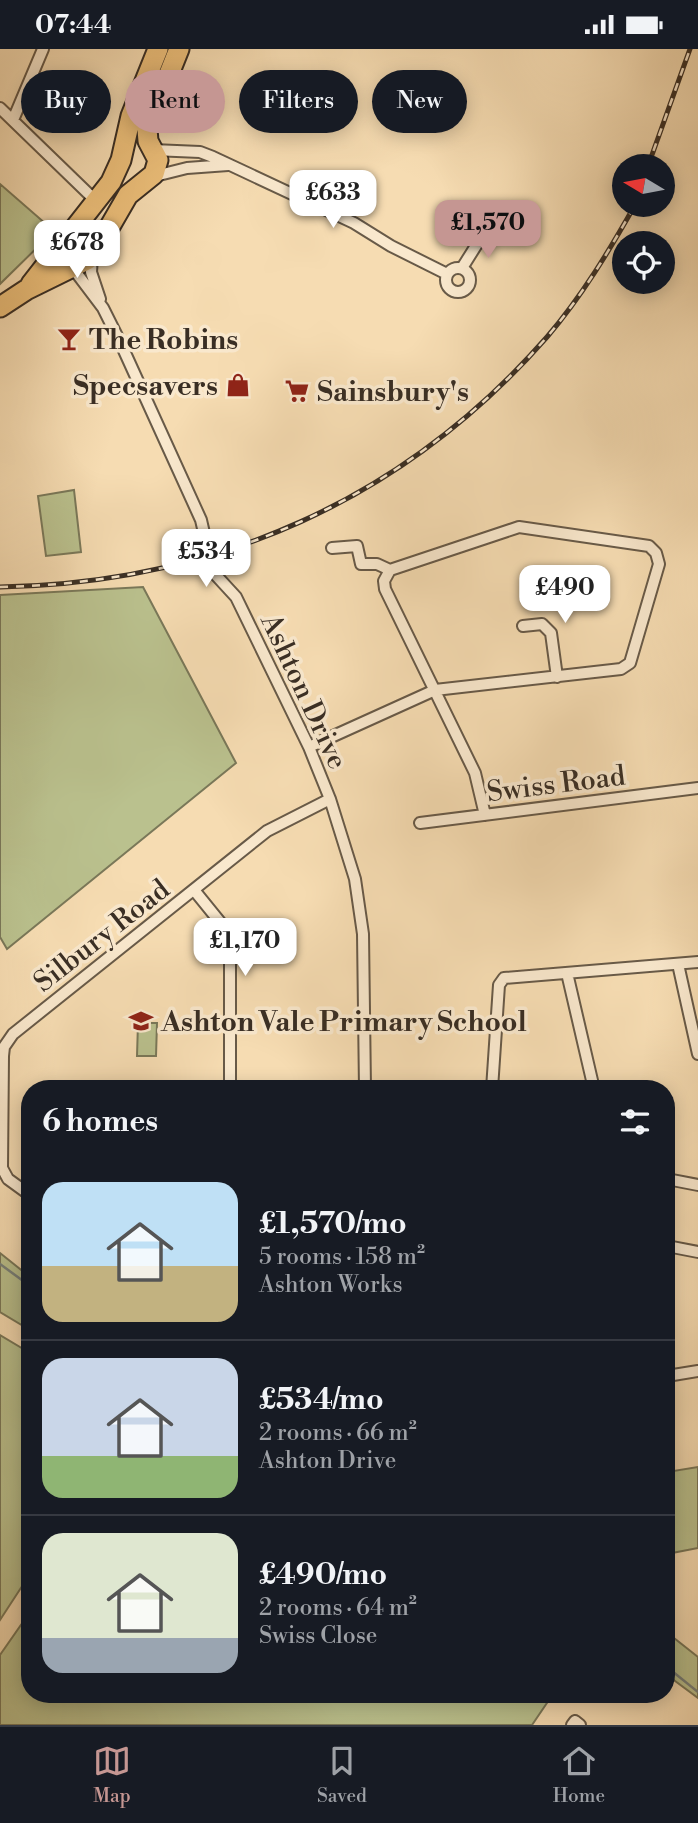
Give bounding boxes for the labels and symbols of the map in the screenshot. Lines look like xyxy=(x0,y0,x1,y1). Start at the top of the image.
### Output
north arrow xyxy=(612,154,676,217)
pin: £633 xyxy=(292,171,374,230)
pin: £1,570 xyxy=(431,201,545,260)
pin: £678 xyxy=(36,221,118,280)
place label: The Robins xyxy=(89,323,238,358)
bar icon: The Robins xyxy=(55,325,83,353)
place label: Specsavers xyxy=(73,369,218,404)
shop icon: Specsavers xyxy=(224,371,252,399)
place label: Sainsbury's xyxy=(317,375,469,410)
supermarket icon: Sainsbury's xyxy=(283,377,311,405)
pin: £534 xyxy=(165,529,247,589)
pin: £490 xyxy=(524,565,606,625)
street label: Ashton Drive xyxy=(252,608,355,775)
street label: Swiss Road xyxy=(485,759,628,810)
street label: Silbury Road xyxy=(27,872,177,1000)
pin: £1,170 xyxy=(188,919,302,978)
place label: Ashton Vale Primary School xyxy=(160,1005,527,1040)
school or university icon: Ashton Vale Primary School xyxy=(127,1007,155,1035)

